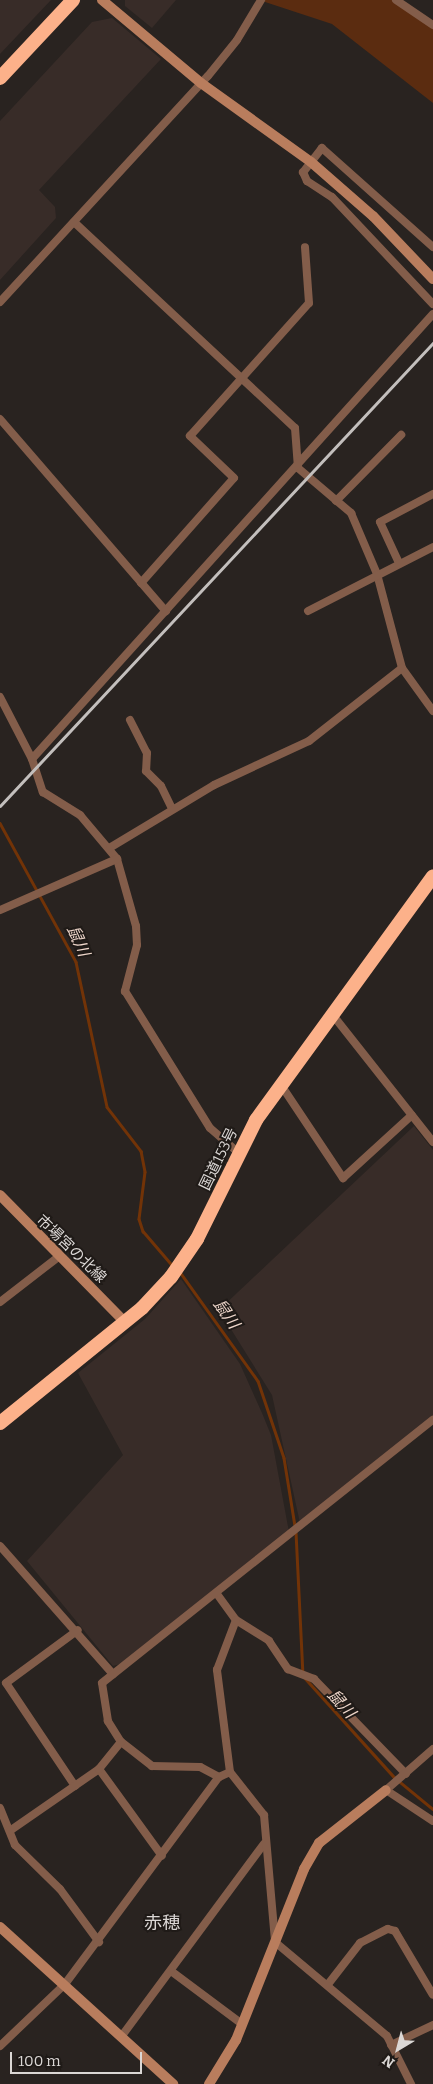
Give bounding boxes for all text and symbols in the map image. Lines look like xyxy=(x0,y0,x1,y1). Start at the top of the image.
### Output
water label: 鼠川 xyxy=(63,922,93,960)
street label: 国道153号 xyxy=(196,1125,242,1193)
street label: 市場宮の北線 xyxy=(32,1211,110,1287)
water label: 鼠川 xyxy=(209,1295,243,1333)
water label: 鼠川 xyxy=(323,1686,359,1722)
district label: 赤穂 xyxy=(144,1912,180,1934)
north arrow xyxy=(373,2024,423,2074)
scale bar xyxy=(12,2042,145,2074)
text: N xyxy=(379,2051,398,2071)
text: 100 m xyxy=(18,2052,61,2070)

